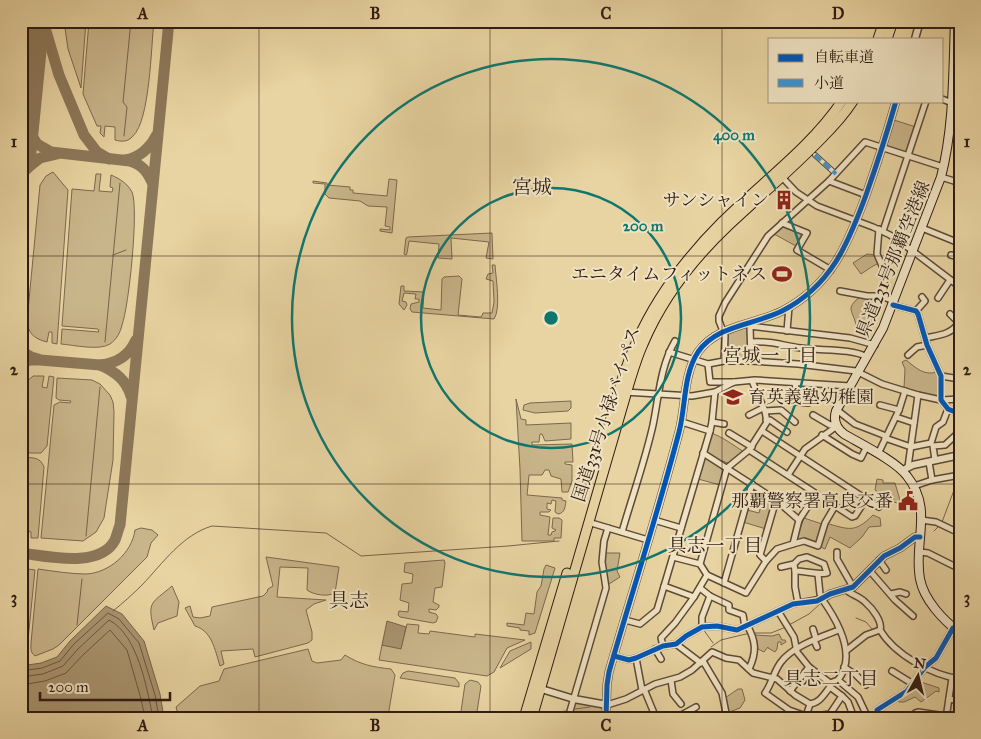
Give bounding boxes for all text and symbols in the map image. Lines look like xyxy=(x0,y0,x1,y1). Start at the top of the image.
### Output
text: A xyxy=(137,4,149,23)
text: B xyxy=(370,4,380,23)
text: C xyxy=(601,4,612,23)
text: D xyxy=(832,4,845,23)
legend xyxy=(768,38,944,102)
text: 自転車道 xyxy=(814,48,874,66)
text: 小道 xyxy=(814,74,844,92)
text: 400 m xyxy=(713,126,755,145)
text: 1 xyxy=(11,132,18,151)
text: 1 xyxy=(964,132,971,151)
district label: 宮城 xyxy=(512,175,552,199)
street label: 県道231号那覇空港線 xyxy=(851,177,935,341)
place label: サンシャイン xyxy=(663,189,769,211)
building icon: サンシャイン xyxy=(773,189,795,211)
text: 200 m xyxy=(623,217,664,235)
place label: エニタイムフィットネス xyxy=(571,263,767,285)
sports icon: エニタイムフィットネス xyxy=(771,263,793,285)
centre of rings xyxy=(542,309,560,327)
street label: 国道331号小禄バイパス xyxy=(567,324,645,504)
district label: 宮城一丁目 xyxy=(722,344,818,367)
text: 2 xyxy=(10,360,19,379)
text: 2 xyxy=(963,360,972,379)
school or university icon: 育英義塾幼稚園 xyxy=(722,386,744,408)
place label: 育英義塾幼稚園 xyxy=(748,386,874,408)
place label: 那覇警察署高良交番 xyxy=(731,490,893,512)
public building icon: 那覇警察署高良交番 xyxy=(897,490,919,512)
district label: 具志一丁目 xyxy=(667,534,763,557)
text: 3 xyxy=(11,588,17,608)
district label: 具志 xyxy=(329,588,369,612)
text: 3 xyxy=(964,588,970,608)
north arrow xyxy=(894,652,944,702)
text: N xyxy=(913,654,927,673)
district label: 具志二丁目 xyxy=(783,667,879,690)
scale bar xyxy=(40,669,170,701)
text: 200 m xyxy=(48,678,89,696)
text: A xyxy=(137,716,149,735)
text: B xyxy=(370,716,380,735)
text: C xyxy=(601,716,612,735)
text: D xyxy=(832,716,845,735)

